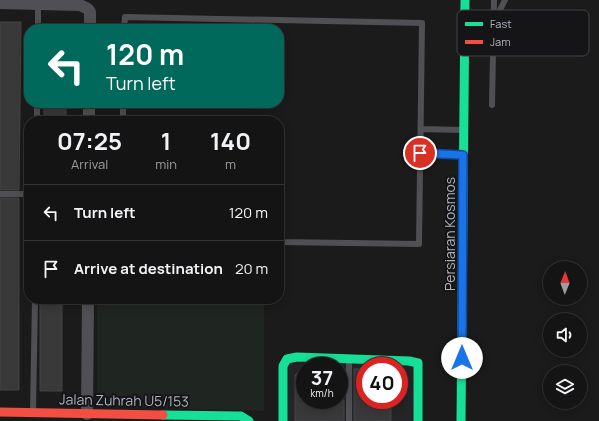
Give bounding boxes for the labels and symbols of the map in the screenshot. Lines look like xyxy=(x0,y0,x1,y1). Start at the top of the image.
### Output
legend xyxy=(457,10,589,56)
text: Fast xyxy=(490,16,512,31)
text: Jam xyxy=(490,34,511,49)
pin xyxy=(403,136,437,170)
street label: Persiaran Kosmos xyxy=(440,177,459,291)
north arrow xyxy=(543,261,587,305)
position arrow xyxy=(441,337,483,379)
speed limit sign: 40 xyxy=(356,357,408,409)
street label: Jalan Zuhrah U5/153 xyxy=(59,389,189,411)

